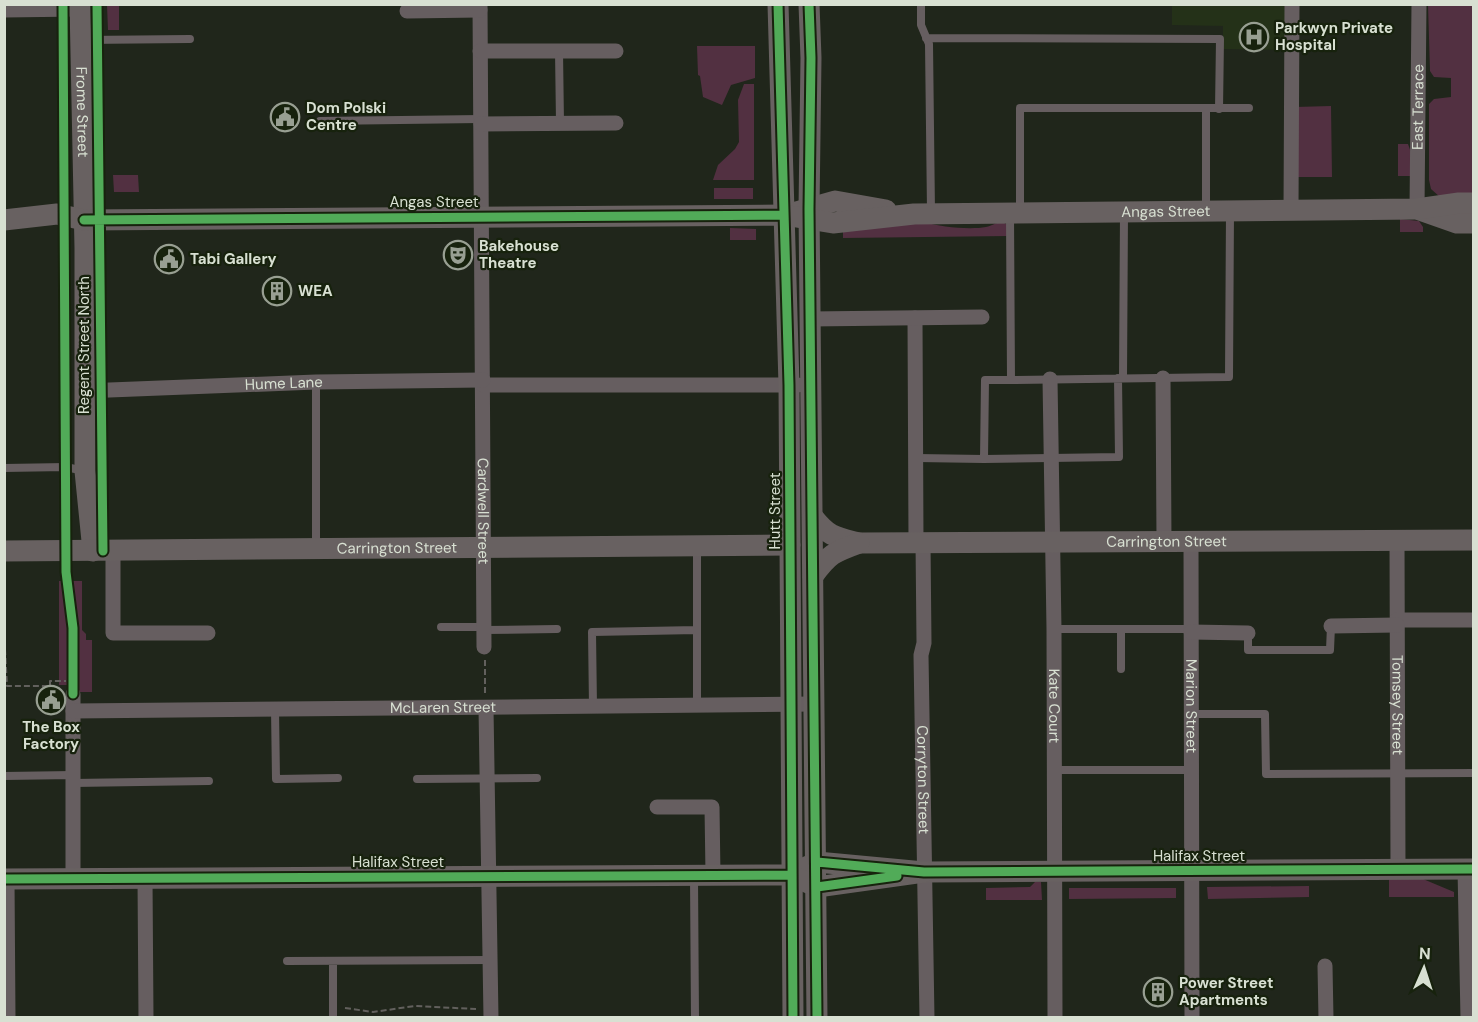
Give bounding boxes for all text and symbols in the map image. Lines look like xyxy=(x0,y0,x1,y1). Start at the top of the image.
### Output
place label: Parkwyn Private Hospital xyxy=(1275,18,1393,55)
hospital icon: Parkwyn Private Hospital xyxy=(1238,21,1270,53)
street label: East Terrace xyxy=(1408,64,1428,150)
street label: Frome Street xyxy=(71,66,93,158)
place label: Dom Polski Centre xyxy=(306,98,386,135)
public building icon: Dom Polski Centre xyxy=(269,101,301,133)
street label: Angas Street xyxy=(389,192,479,212)
street label: Angas Street xyxy=(1121,201,1211,222)
place label: Bakehouse Theatre xyxy=(479,236,559,273)
theatre icon: Bakehouse Theatre xyxy=(442,239,474,271)
public building icon: Tabi Gallery xyxy=(153,243,185,275)
place label: Tabi Gallery xyxy=(190,249,277,269)
building icon: WEA xyxy=(261,275,293,307)
street label: Regent Street North xyxy=(74,276,94,414)
place label: WEA xyxy=(298,281,333,301)
street label: Hume Lane xyxy=(245,372,323,395)
street label: Cardwell Street xyxy=(473,458,493,564)
street label: Hutt Street xyxy=(765,472,785,550)
street label: Carrington Street xyxy=(1106,531,1227,552)
street label: Carrington Street xyxy=(337,538,457,558)
street label: Tomsey Street xyxy=(1387,655,1408,755)
street label: Marion Street xyxy=(1181,659,1201,753)
street label: Kate Court xyxy=(1044,669,1064,743)
public building icon: The Box Factory xyxy=(35,684,67,716)
street label: McLaren Street xyxy=(390,697,496,718)
place label: The Box Factory xyxy=(22,717,80,754)
street label: Corryton Street xyxy=(912,725,934,834)
street label: Halifax Street xyxy=(1153,846,1245,866)
street label: Halifax Street xyxy=(352,852,444,872)
north arrow xyxy=(1394,938,1454,998)
text: N xyxy=(1418,943,1431,964)
place label: Power Street Apartments xyxy=(1179,973,1273,1010)
building icon: Power Street Apartments xyxy=(1142,976,1174,1008)

